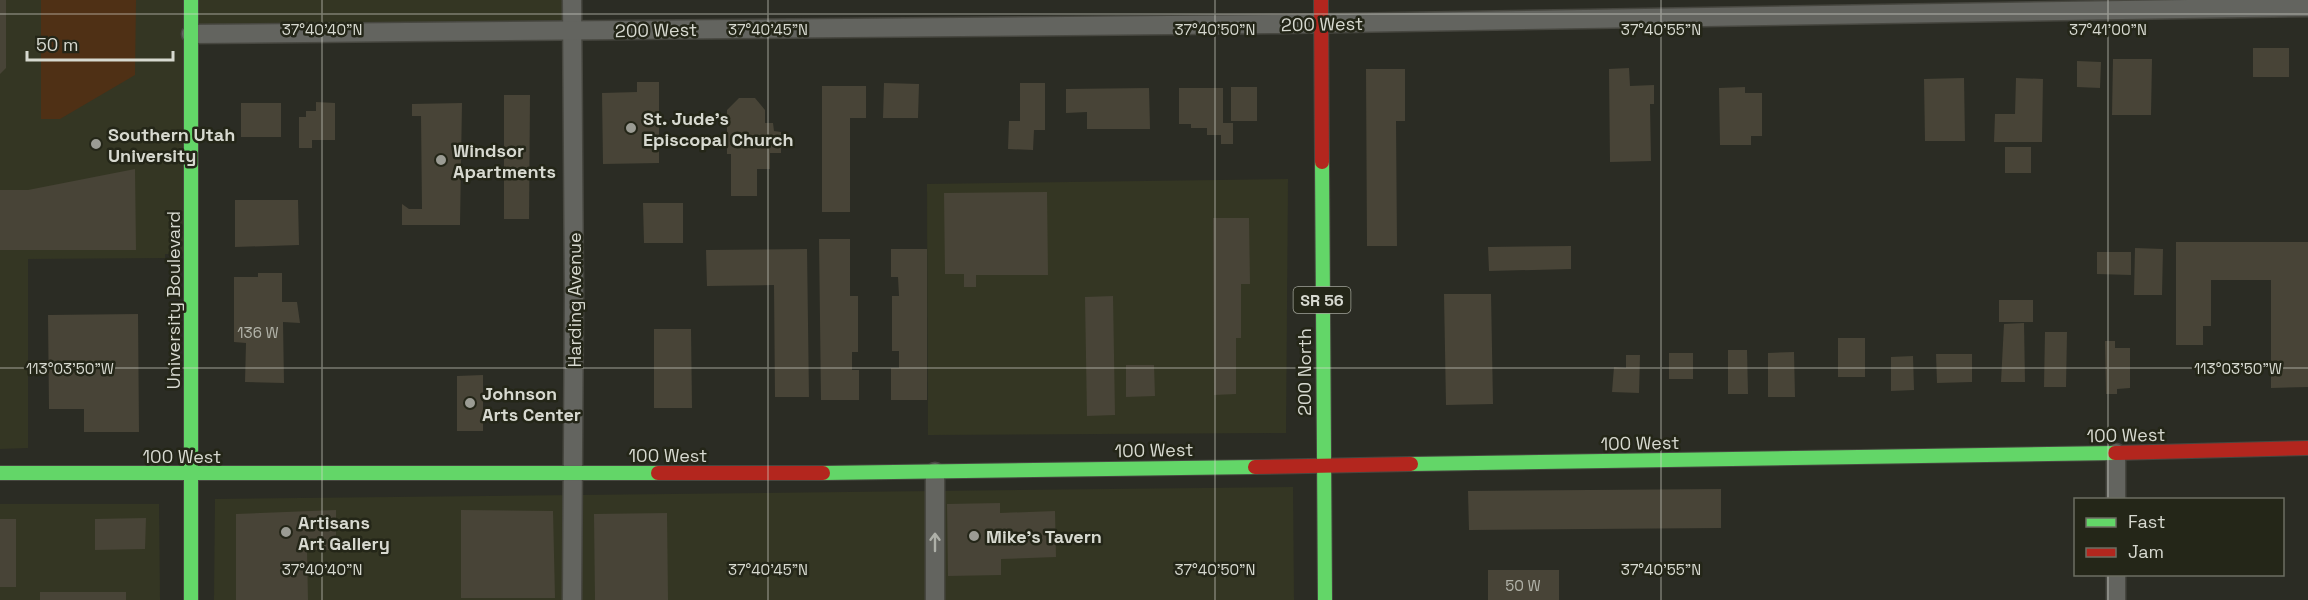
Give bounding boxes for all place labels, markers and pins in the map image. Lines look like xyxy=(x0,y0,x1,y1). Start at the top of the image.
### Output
place label: St. Jude's Episcopal Church xyxy=(643,107,794,151)
marker: St. Jude's Episcopal Church xyxy=(624,121,638,135)
place label: Southern Utah University xyxy=(108,123,235,167)
marker: Southern Utah University xyxy=(89,137,103,151)
place label: Windsor Apartments xyxy=(453,139,556,183)
marker: Windsor Apartments xyxy=(434,153,448,167)
place label: Johnson Arts Center xyxy=(482,382,581,426)
marker: Johnson Arts Center xyxy=(463,396,477,410)
place label: Artisans Art Gallery xyxy=(298,511,390,555)
marker: Artisans Art Gallery xyxy=(279,525,293,539)
place label: Mike's Tavern xyxy=(986,525,1102,548)
marker: Mike's Tavern xyxy=(967,529,981,543)

